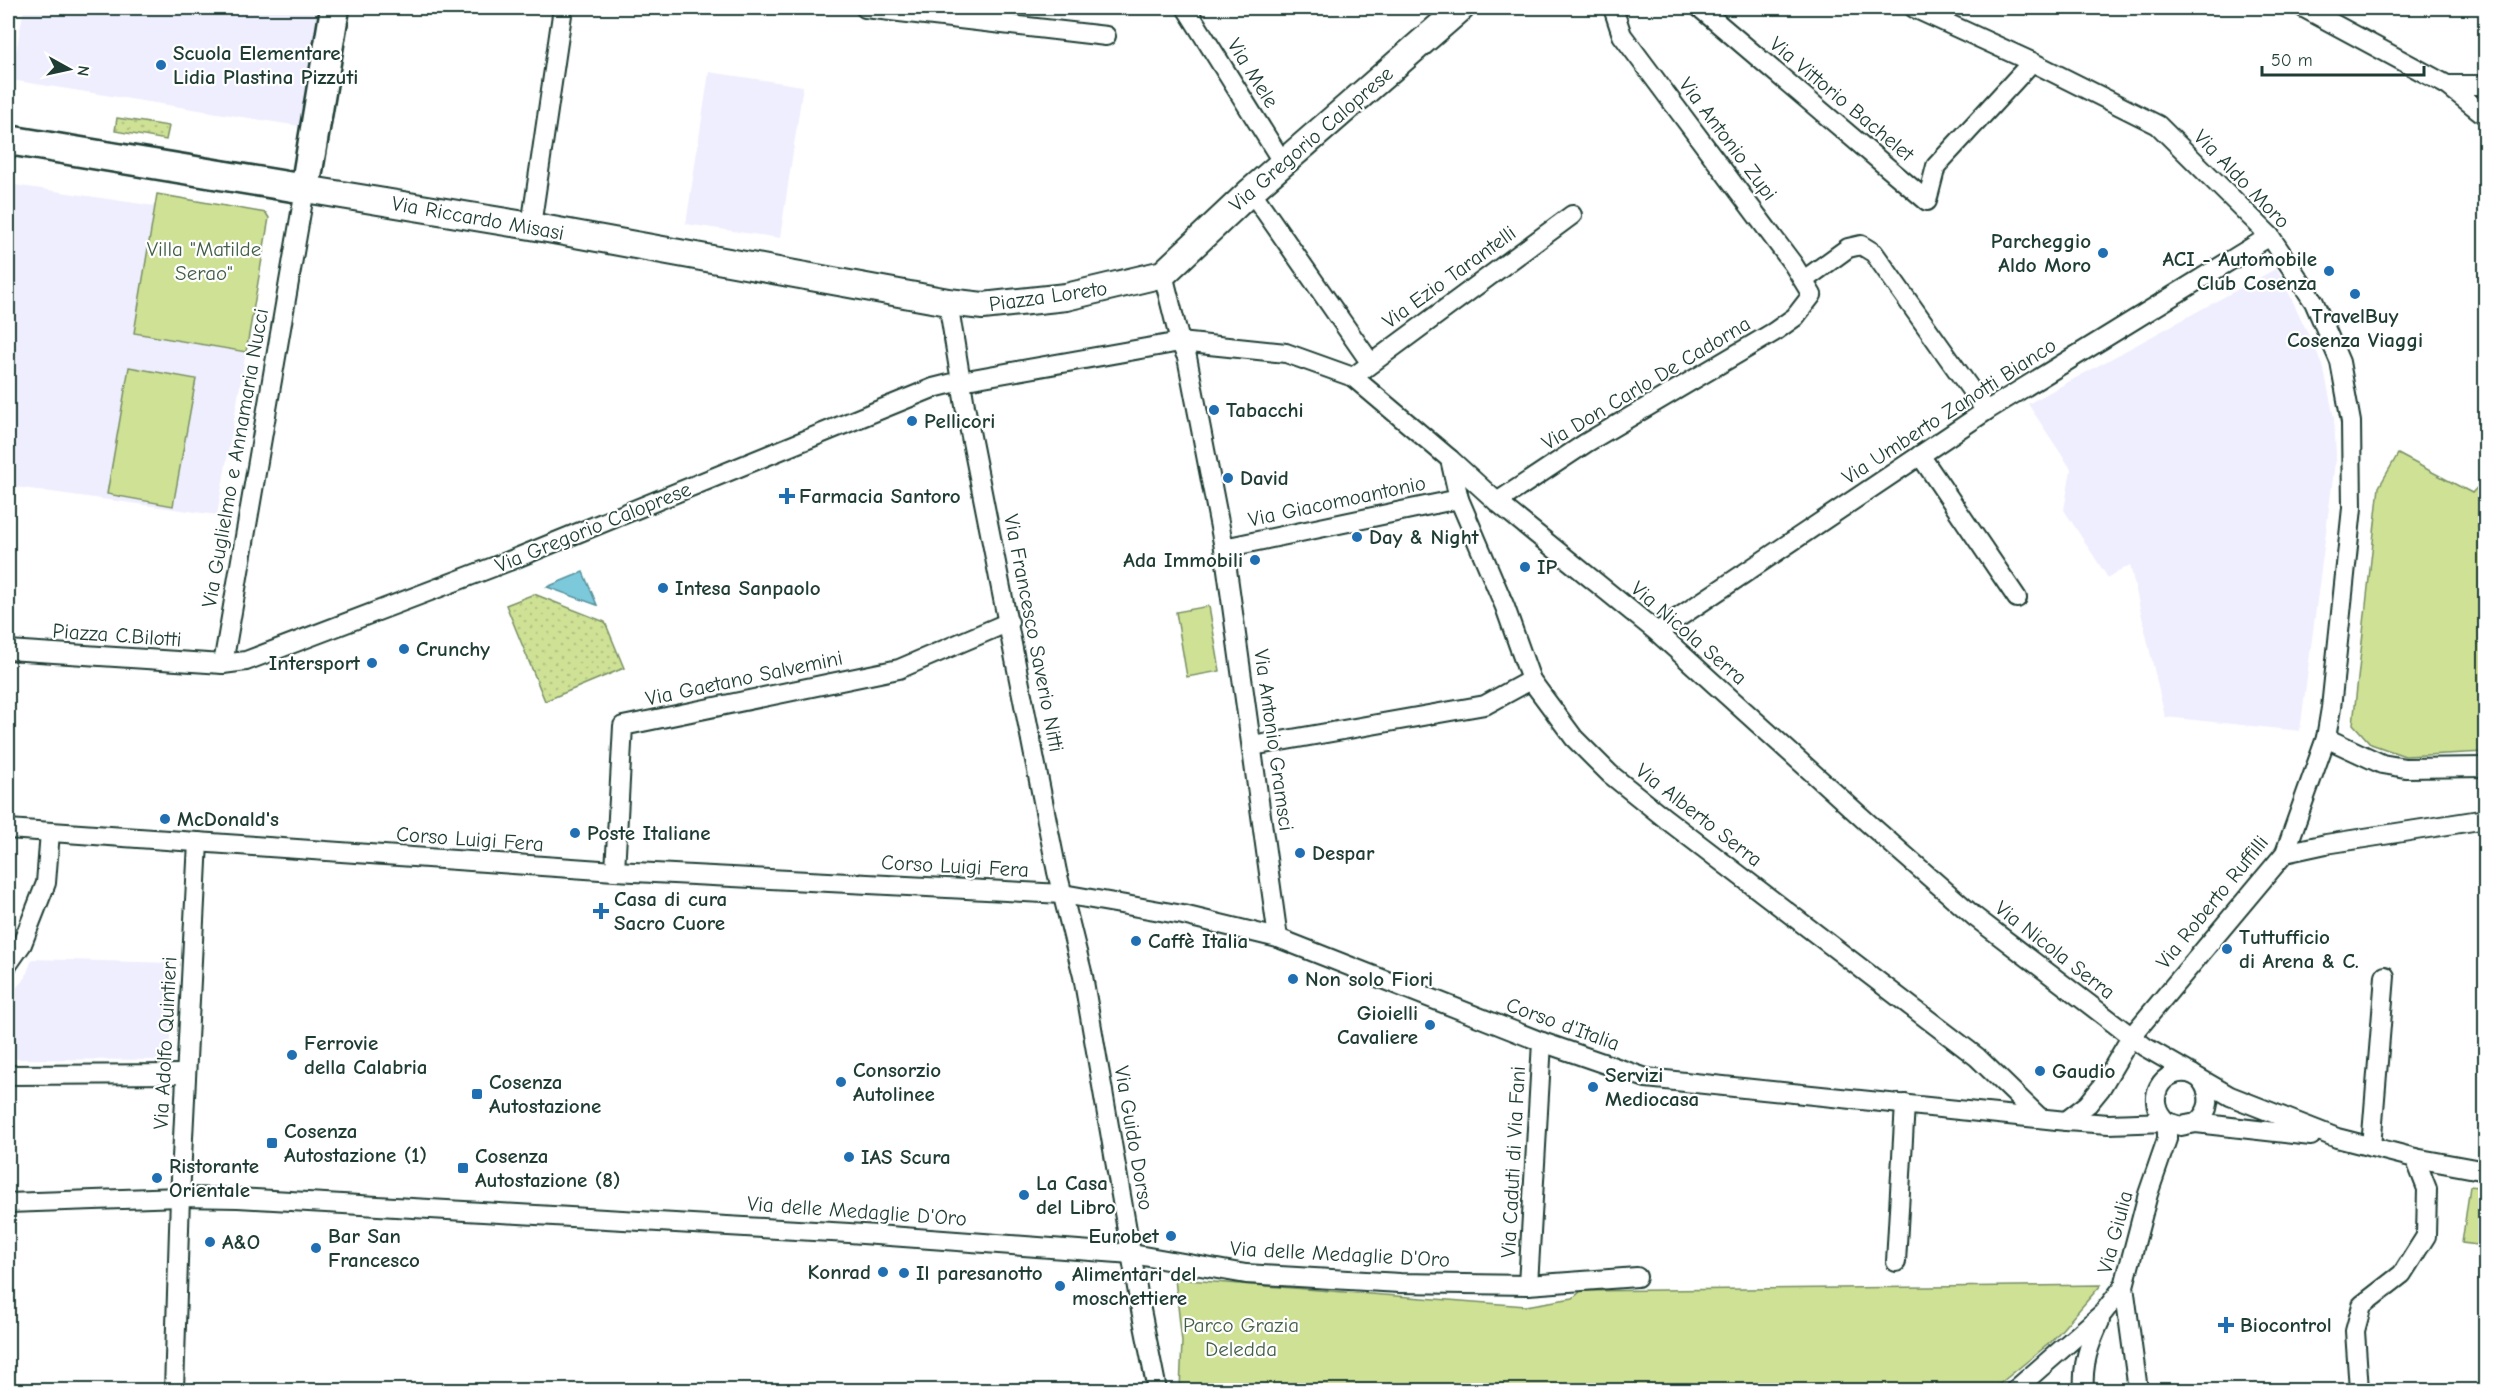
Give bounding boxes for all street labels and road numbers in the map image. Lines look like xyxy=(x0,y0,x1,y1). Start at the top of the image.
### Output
street label: Via Vittorio Bachelet xyxy=(1765,32,1920,167)
street label: Via Mele xyxy=(1222,34,1284,112)
street label: Via Gregorio Caloprese xyxy=(1224,61,1398,217)
street label: Via Antonio Zupi xyxy=(1674,73,1782,205)
street label: Via Aldo Moro xyxy=(2189,125,2295,233)
street label: Via Riccardo Misasi xyxy=(390,191,566,245)
street label: Via Ezio Tarantelli xyxy=(1378,221,1520,333)
street label: Piazza Loreto xyxy=(987,276,1109,316)
street label: Via Guglielmo e Annamaria Nucci xyxy=(197,307,273,609)
street label: Via Don Carlo De Cadorna xyxy=(1537,311,1755,455)
street label: Via Umberto Zanotti Bianco xyxy=(1838,333,2060,489)
street label: Via Giacomoantonio xyxy=(1246,470,1428,532)
street label: Via Gregorio Caloprese xyxy=(492,477,694,577)
street label: Via Francesco Saverio Nitti xyxy=(999,512,1069,754)
street label: Via Nicola Serra xyxy=(1626,576,1752,690)
street label: Piazza C.Bilotti xyxy=(52,619,182,651)
street label: Via Gaetano Salvemini xyxy=(643,645,845,711)
street label: Via Antonio Gramsci xyxy=(1249,648,1299,832)
street label: Via Alberto Serra xyxy=(1631,758,1767,872)
street label: Corso Luigi Fera xyxy=(395,822,545,856)
street label: Via Roberto Ruffilli xyxy=(2151,831,2273,973)
street label: Corso Luigi Fera xyxy=(880,850,1030,882)
street label: Via Nicola Serra xyxy=(1990,896,2120,1004)
street label: Via Adolfo Quintieri xyxy=(148,956,182,1130)
street label: Corso d'Italia xyxy=(1503,992,1623,1056)
street label: Via Guido Dorso xyxy=(1109,1064,1159,1212)
street label: Via Caduti di Via Fani xyxy=(1496,1065,1530,1259)
street label: Via Giulia xyxy=(2092,1188,2138,1276)
street label: Via delle Medaglie D'Oro xyxy=(746,1191,968,1231)
street label: Via delle Medaglie D'Oro xyxy=(1229,1236,1451,1272)

